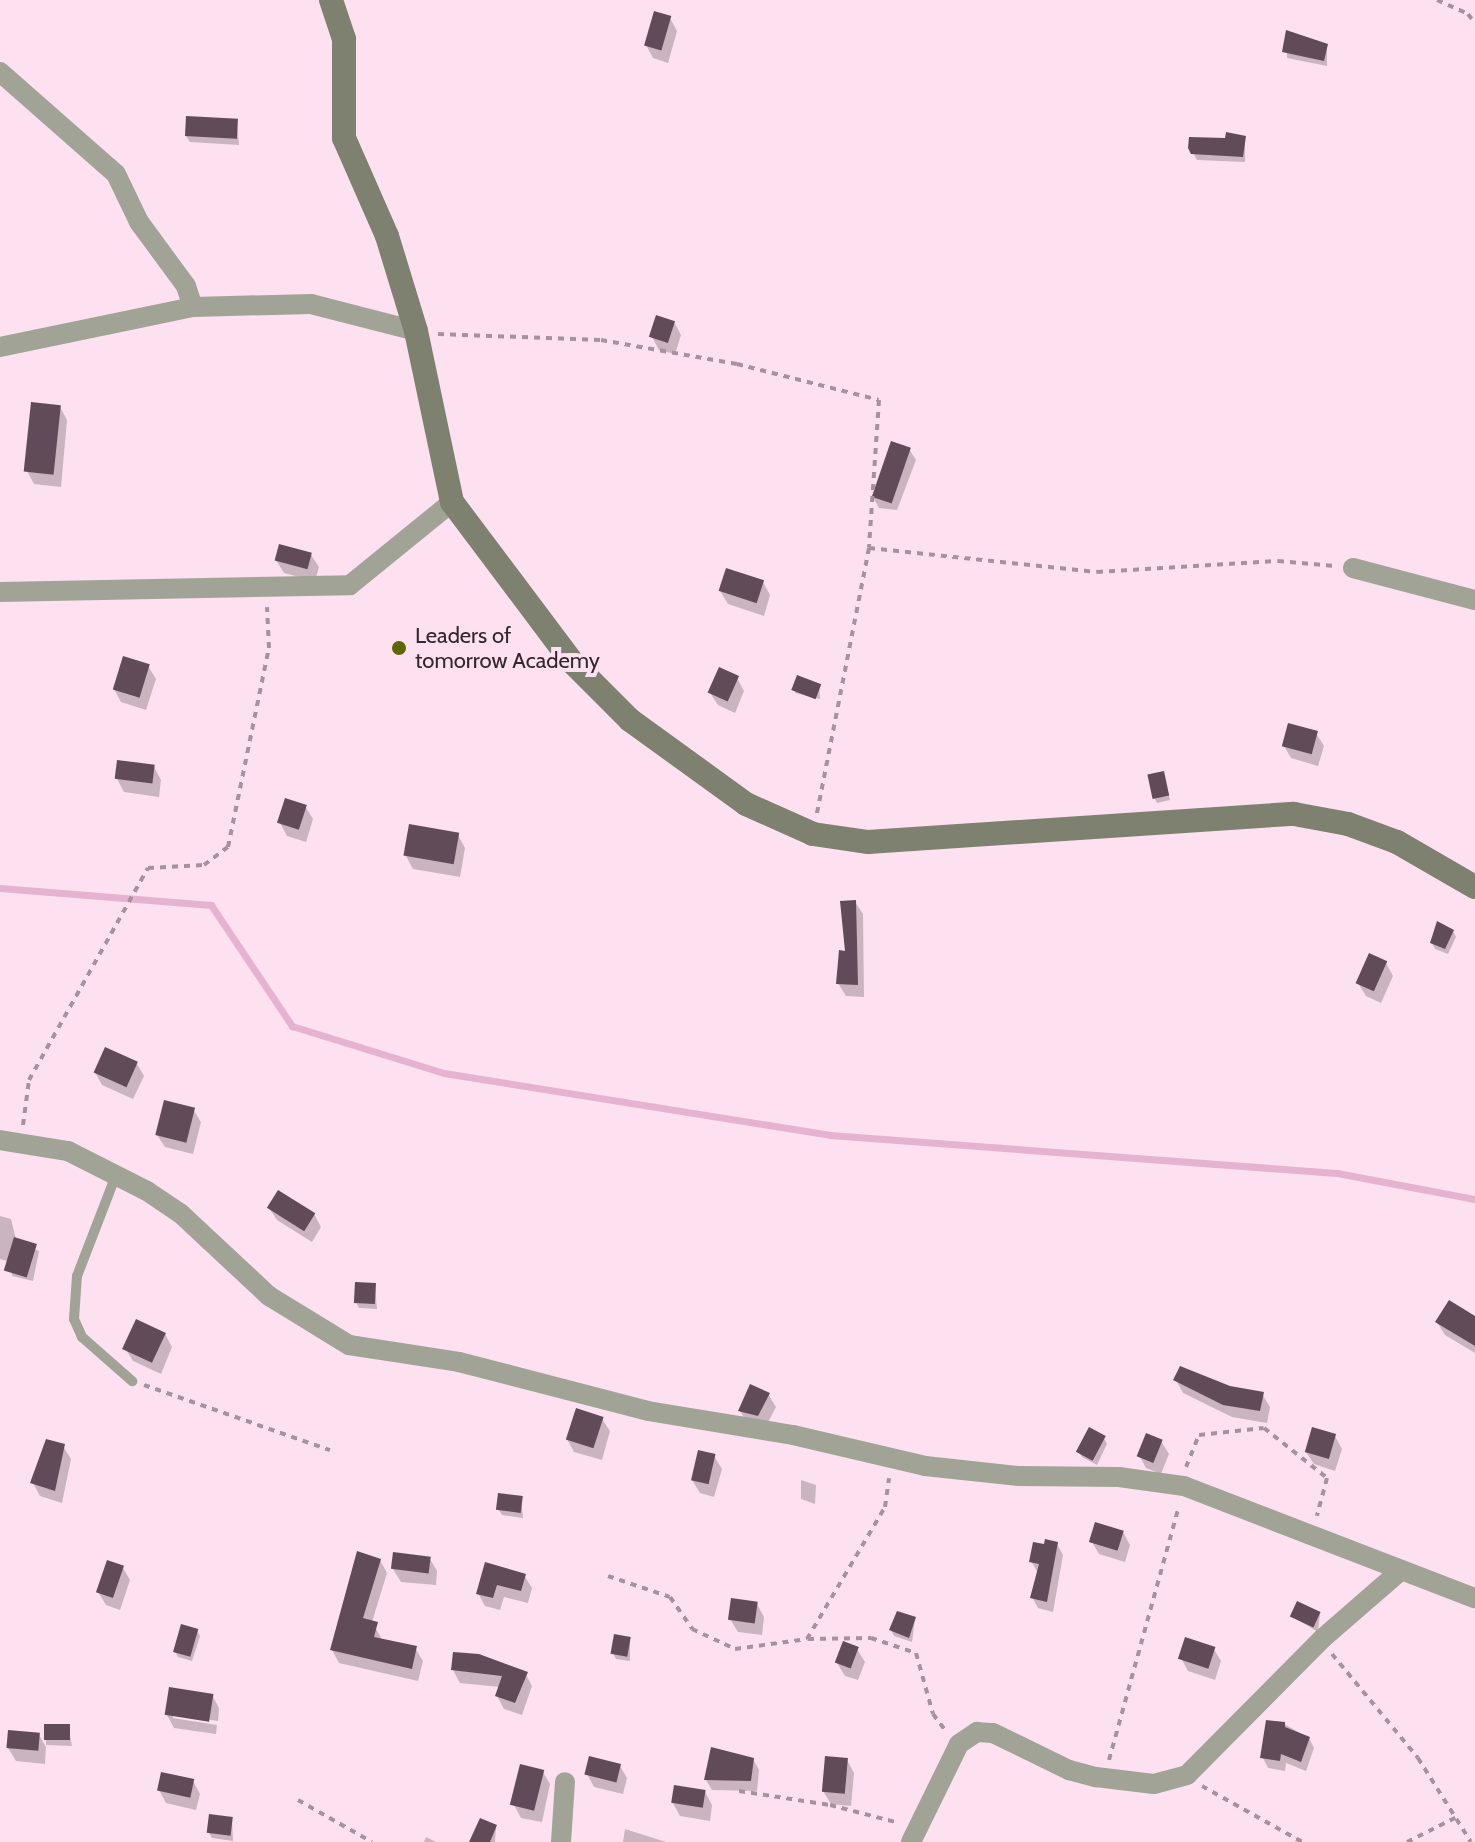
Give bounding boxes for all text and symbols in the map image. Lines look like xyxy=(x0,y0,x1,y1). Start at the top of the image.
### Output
place label: Leaders of tomorrow Academy xyxy=(415,622,600,674)
marker: Leaders of tomorrow Academy xyxy=(390,639,408,657)

